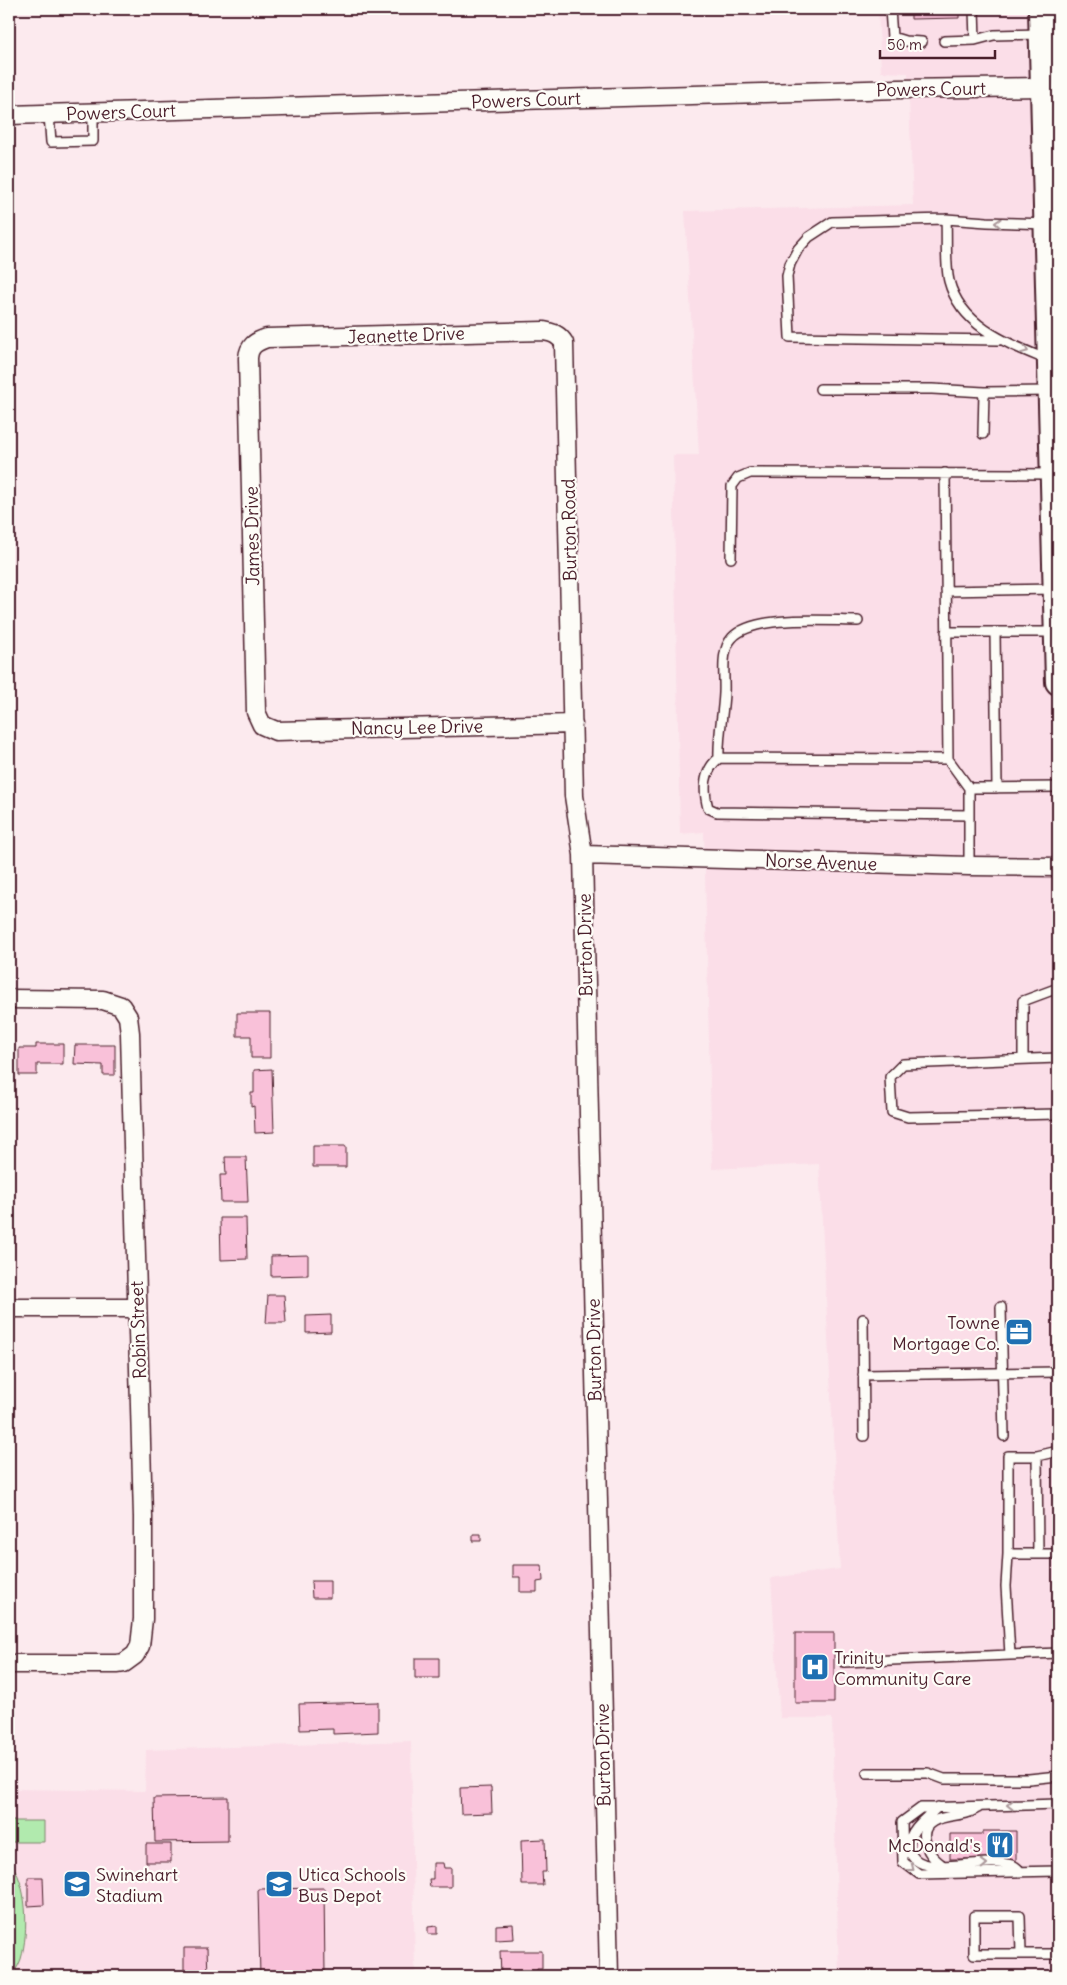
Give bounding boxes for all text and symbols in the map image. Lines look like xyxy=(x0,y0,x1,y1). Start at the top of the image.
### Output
scale bar xyxy=(880,28,994,60)
text: 50 m xyxy=(887,35,922,54)
street label: Powers Court xyxy=(876,77,986,101)
street label: Powers Court xyxy=(471,87,581,113)
street label: Powers Court xyxy=(66,99,176,125)
one-way arrow xyxy=(994,217,1002,228)
street label: Jeanette Drive xyxy=(347,321,465,349)
one-way arrow xyxy=(1020,344,1029,354)
street label: Burton Road xyxy=(557,478,581,582)
street label: James Drive xyxy=(240,486,264,586)
street label: Nancy Lee Drive xyxy=(351,714,483,740)
street label: Norse Avenue xyxy=(765,849,877,875)
street label: Burton Drive xyxy=(573,893,597,997)
street label: Robin Street xyxy=(125,1281,151,1379)
street label: Burton Drive xyxy=(582,1298,606,1402)
place label: Towne Mortgage Co. xyxy=(892,1311,1000,1355)
office icon: Towne Mortgage Co. xyxy=(1004,1317,1034,1347)
place label: Trinity Community Care xyxy=(834,1646,971,1690)
hospital icon: Trinity Community Care xyxy=(800,1652,830,1682)
street label: Burton Drive xyxy=(591,1703,615,1807)
one-way arrow xyxy=(1005,1800,1013,1811)
restaurant icon: McDonald's xyxy=(985,1830,1015,1860)
place label: McDonald's xyxy=(888,1834,981,1857)
one-way arrow xyxy=(980,1859,988,1869)
one-way arrow xyxy=(905,1862,914,1870)
place label: Swinehart Stadium xyxy=(96,1863,178,1907)
place label: Utica Schools Bus Depot xyxy=(298,1863,406,1907)
school or university icon: Swinehart Stadium xyxy=(62,1869,92,1899)
school or university icon: Utica Schools Bus Depot xyxy=(264,1869,294,1899)

